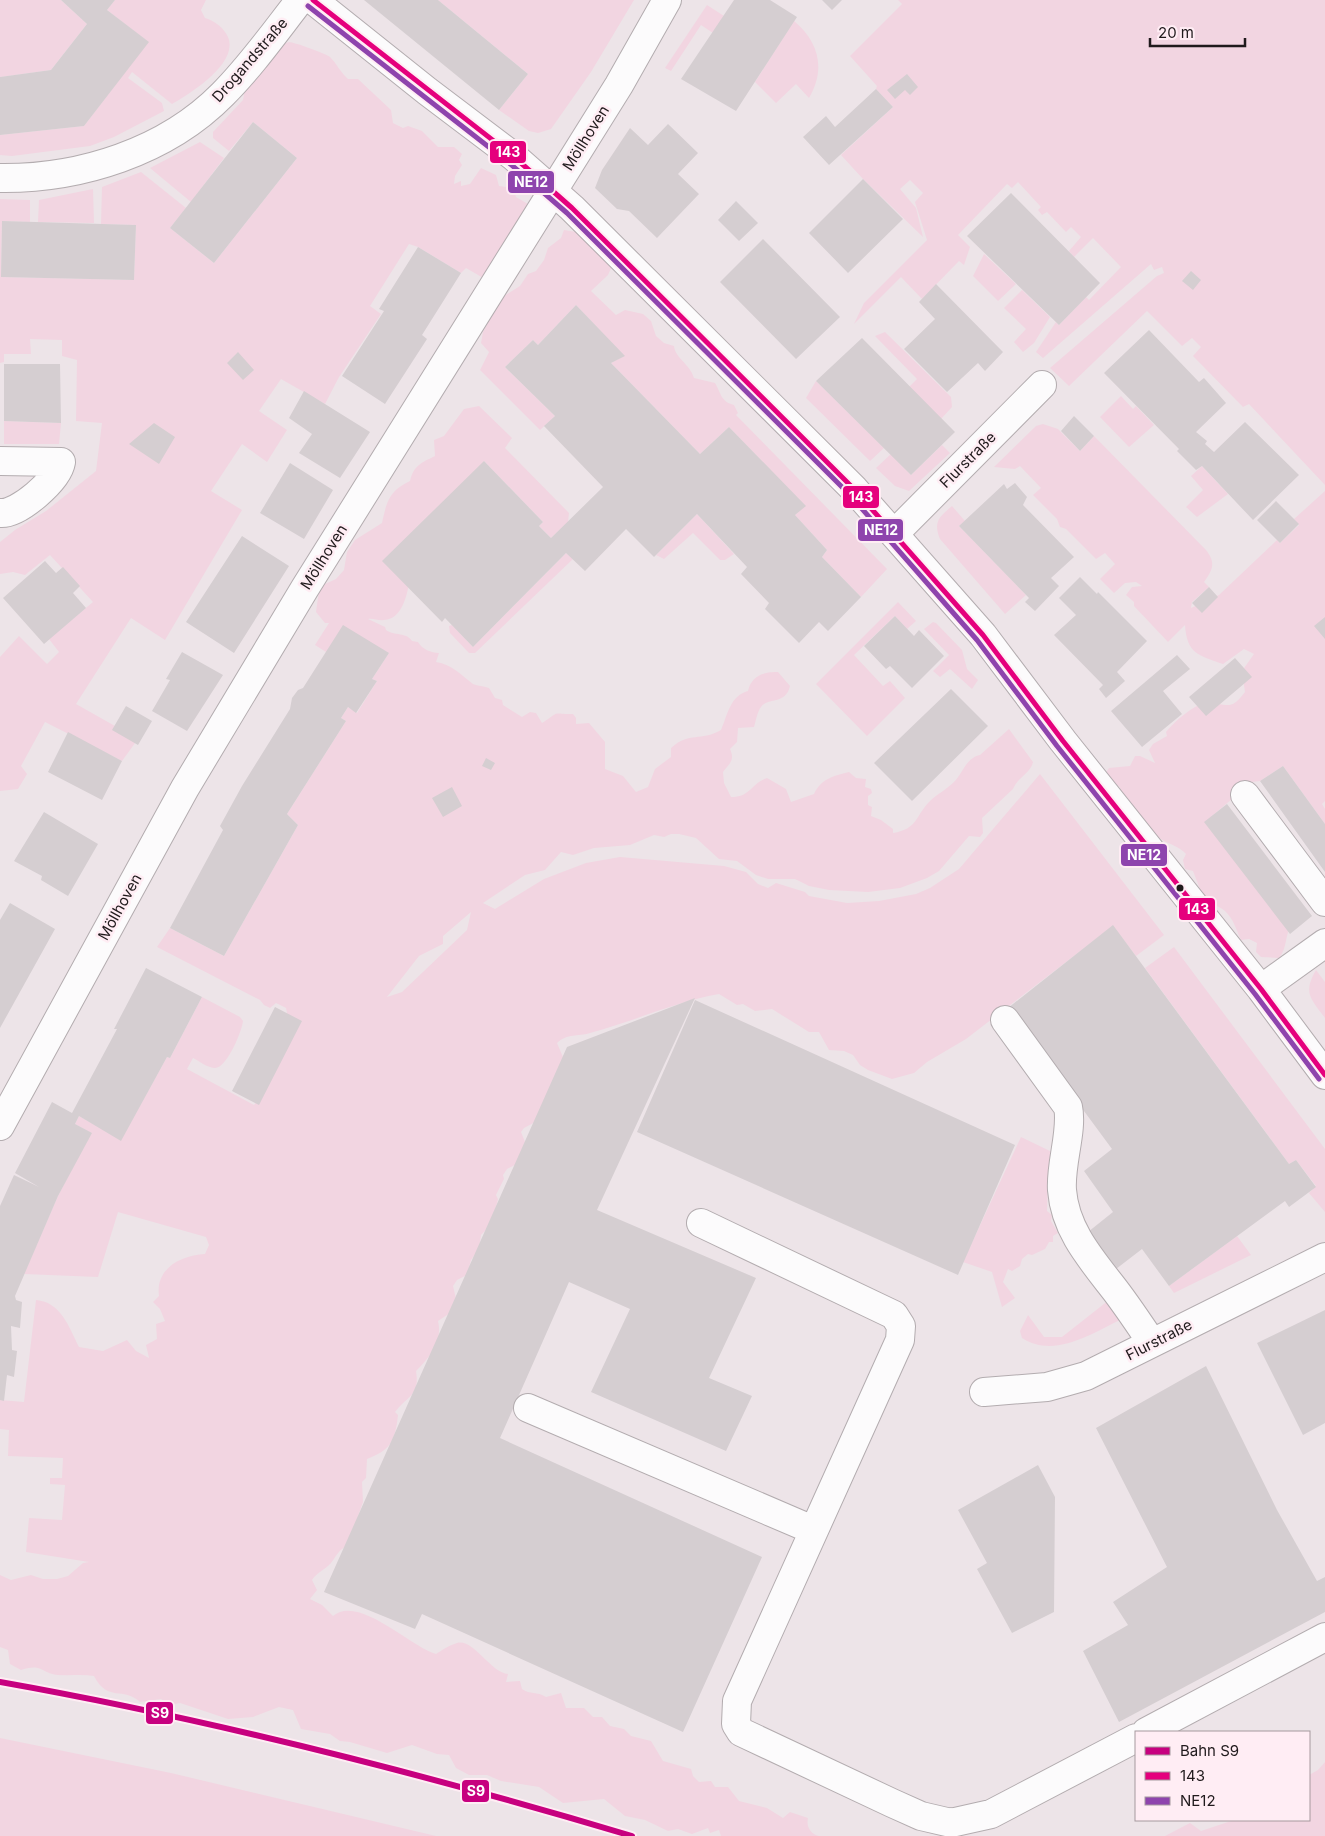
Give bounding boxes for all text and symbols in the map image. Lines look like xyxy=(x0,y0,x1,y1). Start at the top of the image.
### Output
street label: Drogandstraße xyxy=(208,14,291,106)
scale bar xyxy=(1150,15,1245,47)
text: 20 m xyxy=(1158,23,1194,42)
street label: Möllhoven xyxy=(558,102,613,174)
line badge: 143 xyxy=(489,140,527,164)
text: 143 xyxy=(496,143,520,160)
line badge: NE12 xyxy=(507,170,555,194)
text: NE12 xyxy=(514,173,548,190)
street label: Flurstraße xyxy=(936,428,1000,492)
line badge: 143 xyxy=(842,485,880,509)
text: 143 xyxy=(849,488,873,505)
line badge: NE12 xyxy=(857,518,904,542)
street label: Möllhoven xyxy=(296,521,351,593)
text: NE12 xyxy=(864,521,898,538)
line badge: NE12 xyxy=(1120,843,1168,867)
text: NE12 xyxy=(1127,846,1161,863)
street label: Möllhoven xyxy=(94,870,146,943)
unlabelled marker xyxy=(1175,883,1185,893)
line badge: 143 xyxy=(1178,897,1216,921)
text: 143 xyxy=(1185,900,1209,917)
street label: Flurstraße xyxy=(1122,1315,1195,1364)
line badge: S9 xyxy=(145,1701,174,1725)
text: S9 xyxy=(151,1704,169,1721)
legend xyxy=(1135,1731,1310,1821)
text: Bahn S9 xyxy=(1180,1741,1239,1760)
text: 143 xyxy=(1180,1766,1205,1785)
line badge: S9 xyxy=(461,1779,490,1803)
text: S9 xyxy=(467,1782,485,1799)
text: NE12 xyxy=(1180,1791,1216,1810)

